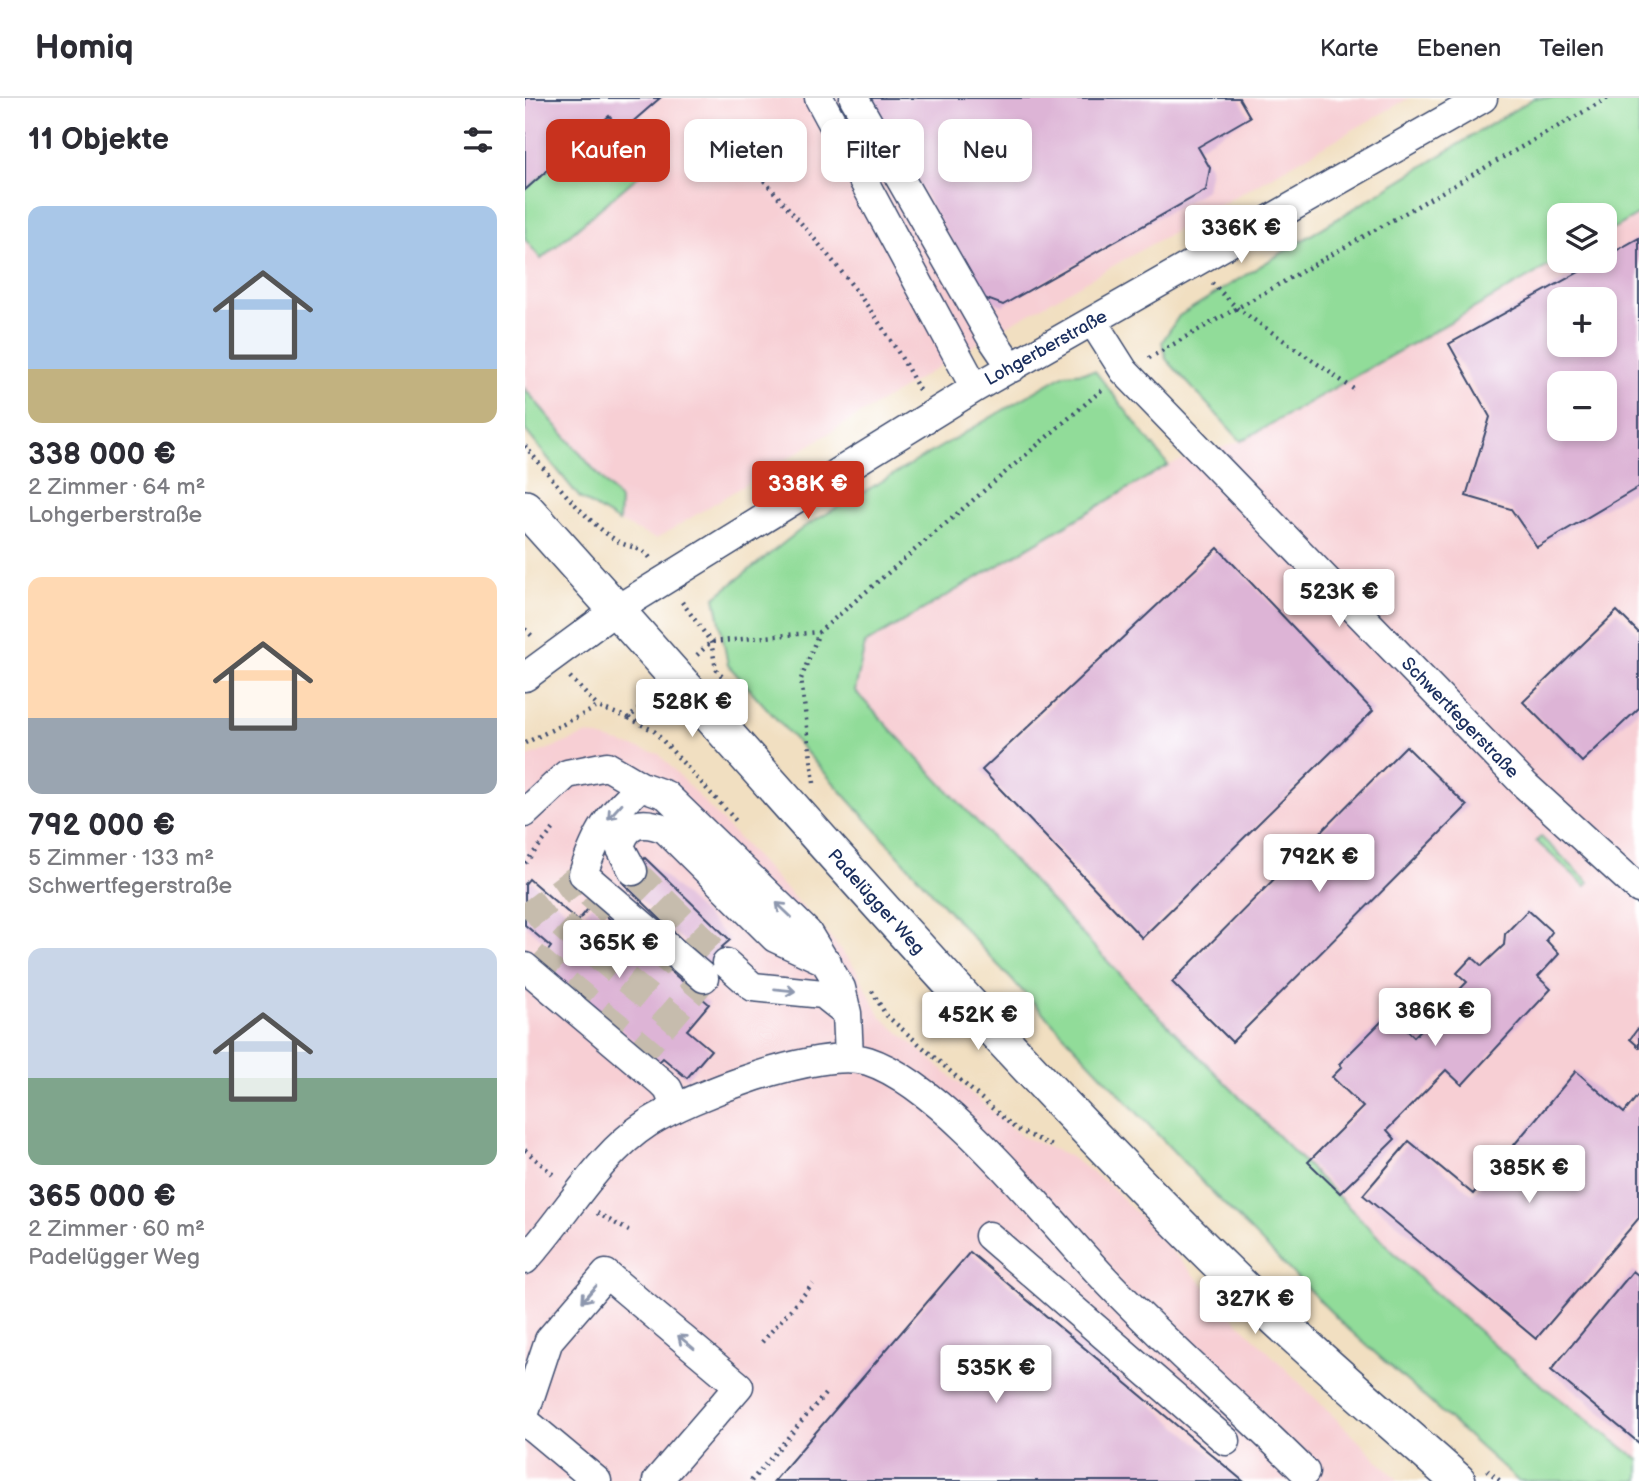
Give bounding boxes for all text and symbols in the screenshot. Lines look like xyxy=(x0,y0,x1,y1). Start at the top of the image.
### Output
text: Homiq xyxy=(35,28,133,68)
text: Karte xyxy=(1320,34,1378,63)
text: Ebenen xyxy=(1416,34,1501,63)
text: Teilen xyxy=(1539,34,1604,63)
chip: Kaufen xyxy=(546,119,670,182)
chip: Mieten xyxy=(684,119,807,182)
chip: Filter xyxy=(821,119,924,182)
chip: Neu xyxy=(938,119,1032,182)
icon: filters xyxy=(459,121,497,159)
text: 11 Objekte xyxy=(28,122,169,158)
map controls xyxy=(1547,203,1617,441)
button: layers xyxy=(1547,203,1617,273)
pin: 336K € xyxy=(1184,206,1298,265)
text: 336K € xyxy=(1201,214,1281,242)
icon: home xyxy=(200,252,326,378)
button: + xyxy=(1547,287,1617,357)
street label: Lohgerberstraße xyxy=(981,306,1111,390)
button: − xyxy=(1547,371,1617,441)
text: 338 000 € xyxy=(28,437,176,473)
pin: 338K € xyxy=(751,462,865,521)
text: 338K € xyxy=(768,470,848,498)
text: 2 Zimmer · 64 m² xyxy=(28,473,206,501)
text: Lohgerberstraße xyxy=(28,501,202,529)
pin: 523K € xyxy=(1282,570,1396,629)
text: 523K € xyxy=(1299,578,1379,606)
icon: home xyxy=(200,623,326,749)
street label: Schwertfegerstraße xyxy=(1397,653,1523,783)
pin: 528K € xyxy=(635,680,749,739)
text: 528K € xyxy=(652,688,732,716)
one-way arrow xyxy=(607,802,623,820)
text: 792 000 € xyxy=(28,808,175,844)
pin: 792K € xyxy=(1262,834,1376,894)
text: 792K € xyxy=(1279,843,1359,871)
text: 5 Zimmer · 133 m² xyxy=(28,844,214,872)
street label: Padelügger Weg xyxy=(823,845,929,959)
text: Schwertfegerstraße xyxy=(28,872,232,900)
one-way arrow xyxy=(776,901,793,918)
pin: 365K € xyxy=(562,920,676,980)
text: 365K € xyxy=(579,929,659,957)
one-way arrow xyxy=(773,984,796,997)
pin: 386K € xyxy=(1378,988,1492,1048)
pin: 452K € xyxy=(921,992,1035,1052)
icon: home xyxy=(200,994,326,1120)
text: 386K € xyxy=(1395,997,1475,1025)
text: 452K € xyxy=(938,1001,1018,1029)
pin: 385K € xyxy=(1472,1146,1586,1205)
text: 385K € xyxy=(1489,1154,1569,1182)
text: 365 000 € xyxy=(28,1179,176,1215)
text: 2 Zimmer · 60 m² xyxy=(28,1215,205,1243)
text: Padelügger Weg xyxy=(28,1243,200,1271)
pin: 327K € xyxy=(1198,1276,1312,1336)
one-way arrow xyxy=(581,1285,597,1303)
text: 327K € xyxy=(1216,1285,1294,1313)
one-way arrow xyxy=(678,1334,696,1350)
pin: 535K € xyxy=(939,1346,1053,1405)
text: 535K € xyxy=(956,1354,1036,1382)

